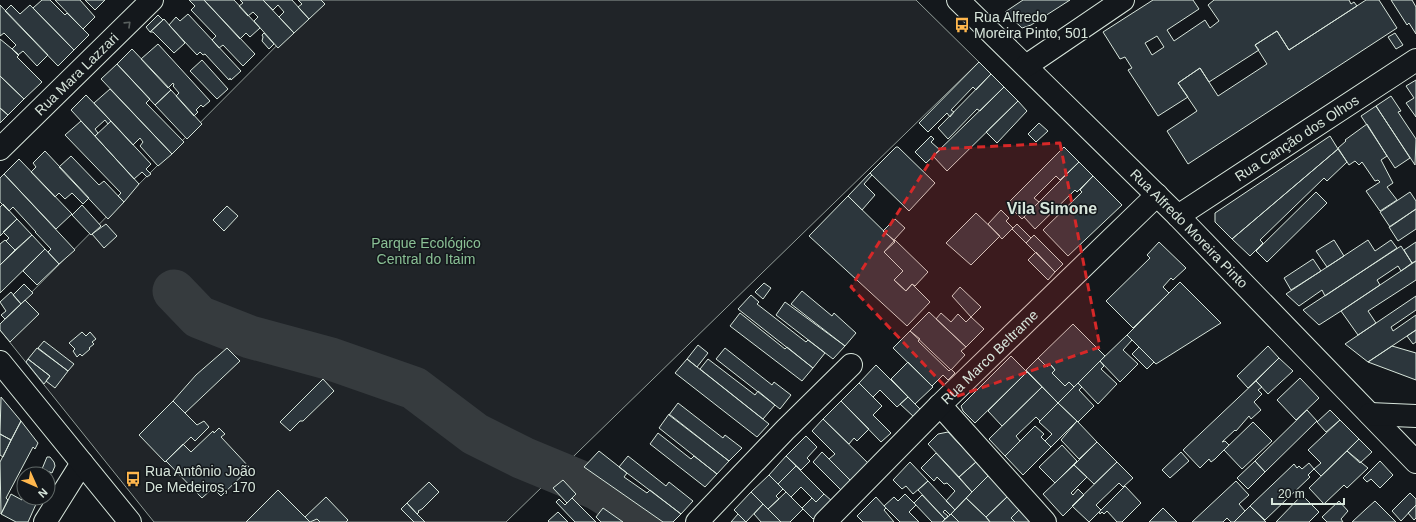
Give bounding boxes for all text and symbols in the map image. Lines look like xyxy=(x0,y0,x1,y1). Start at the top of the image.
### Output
place label: Rua Alfredo Moreira Pinto, 501 xyxy=(974,9,1089,41)
bus stop icon: Rua Alfredo Moreira Pinto, 501 xyxy=(953,16,971,34)
one-way arrow xyxy=(123,21,131,28)
street label: Rua Mara Lazzari xyxy=(31,30,122,119)
street label: Rua Canção dos Olhos xyxy=(1232,92,1362,185)
street label: Rua Alfredo Moreira Pinto xyxy=(1127,166,1251,291)
district label: Vila Simone xyxy=(1007,200,1097,217)
park label: Parque Ecológico Central do Itaim xyxy=(371,235,481,267)
street label: Rua Marco Beltrame xyxy=(938,306,1041,407)
place label: Rua Antônio João De Medeiros, 170 xyxy=(145,463,256,495)
north arrow xyxy=(16,466,56,506)
bus stop icon: Rua Antônio João De Medeiros, 170 xyxy=(124,470,142,488)
scale bar xyxy=(1272,480,1344,506)
text: N xyxy=(36,486,50,500)
text: 20 m xyxy=(1278,487,1305,501)

